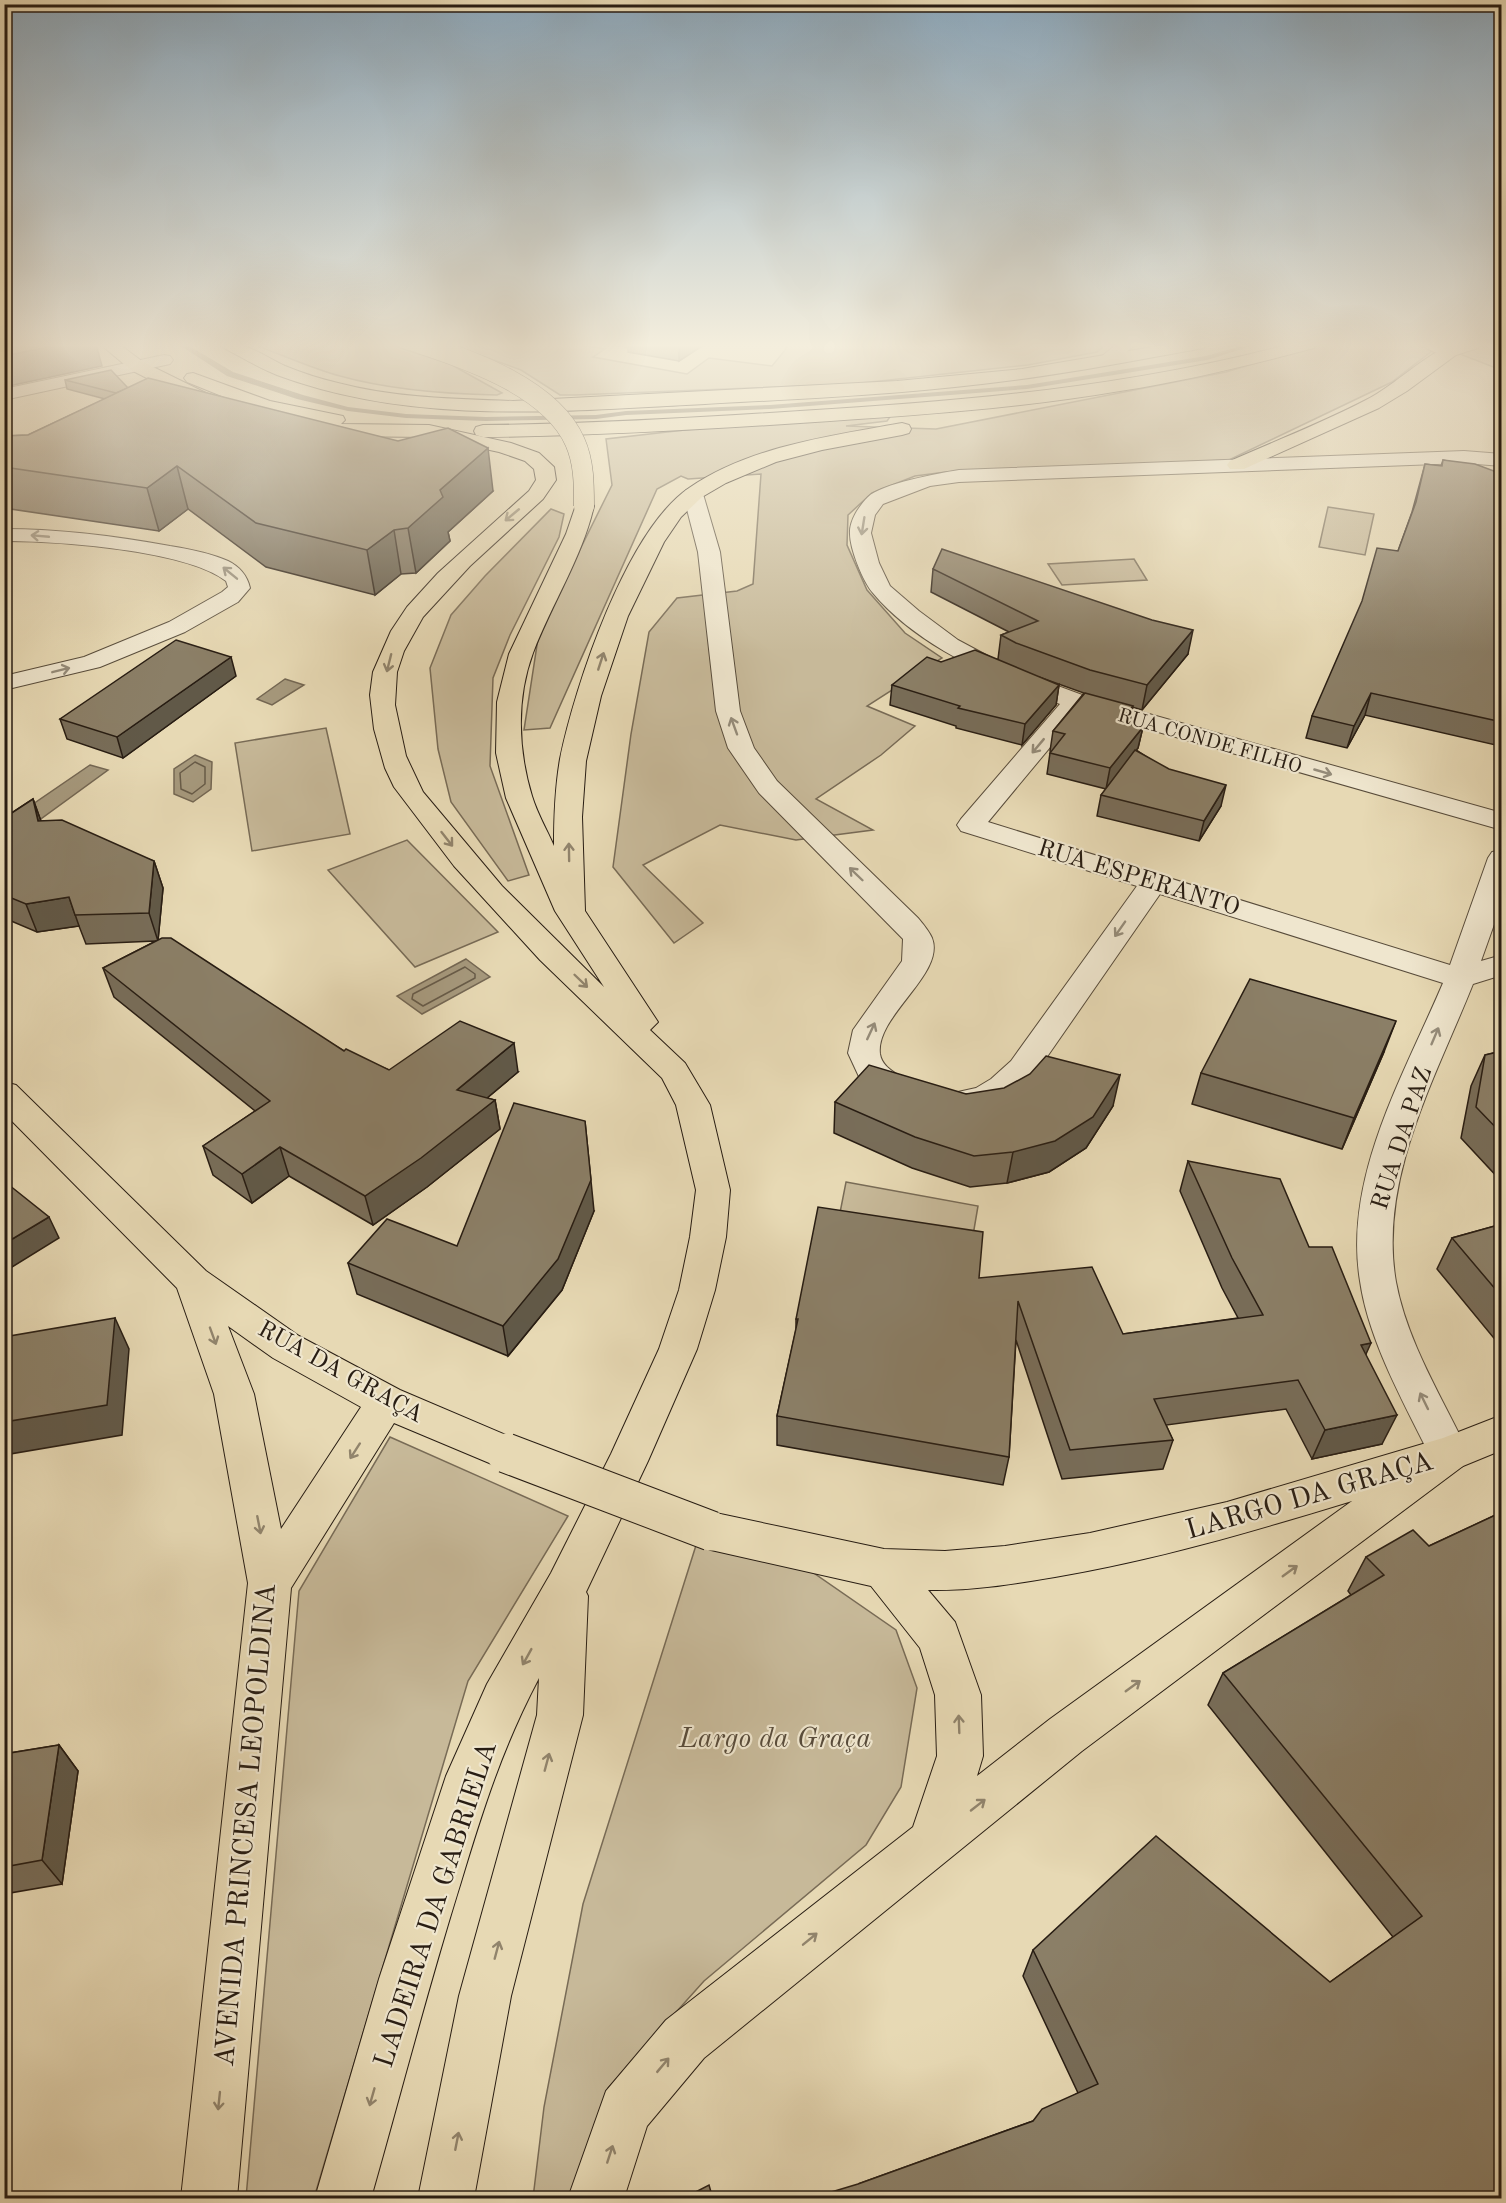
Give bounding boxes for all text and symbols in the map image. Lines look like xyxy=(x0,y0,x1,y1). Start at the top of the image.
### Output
one-way arrow xyxy=(505,508,520,522)
one-way arrow xyxy=(857,515,868,535)
one-way arrow xyxy=(31,530,51,541)
one-way arrow xyxy=(222,567,238,580)
one-way arrow xyxy=(596,652,607,671)
one-way arrow xyxy=(383,653,395,672)
one-way arrow xyxy=(52,664,71,676)
street label: RUA CONDE FILHO xyxy=(1115,706,1304,778)
one-way arrow xyxy=(727,717,738,736)
one-way arrow xyxy=(1031,738,1045,753)
one-way arrow xyxy=(1313,767,1332,778)
one-way arrow xyxy=(440,831,453,847)
street label: RUA ESPERANTO xyxy=(1034,837,1242,921)
one-way arrow xyxy=(563,843,575,863)
one-way arrow xyxy=(849,867,864,882)
one-way arrow xyxy=(1114,921,1126,937)
one-way arrow xyxy=(573,974,588,988)
one-way arrow xyxy=(866,1022,877,1040)
one-way arrow xyxy=(1430,1028,1442,1046)
street label: RUA DA PAZ xyxy=(1369,1064,1437,1213)
street label: RUA DA GRAÇA xyxy=(253,1317,427,1428)
one-way arrow xyxy=(208,1326,219,1345)
one-way arrow xyxy=(1417,1392,1429,1410)
one-way arrow xyxy=(348,1442,360,1459)
street label: LARGO DA GRAÇA xyxy=(1183,1448,1437,1546)
one-way arrow xyxy=(254,1514,265,1534)
one-way arrow xyxy=(1281,1565,1297,1577)
street label: AVENIDA PRINCESA LEOPOLDINA xyxy=(212,1582,282,2068)
one-way arrow xyxy=(521,1648,533,1665)
one-way arrow xyxy=(1124,1680,1140,1692)
one-way arrow xyxy=(953,1715,965,1735)
park label: Largo da Graça xyxy=(678,1726,871,1754)
street label: LADEIRA DA GABRIELA xyxy=(371,1738,503,2072)
one-way arrow xyxy=(542,1753,554,1772)
one-way arrow xyxy=(970,1799,986,1812)
one-way arrow xyxy=(802,1932,818,1945)
one-way arrow xyxy=(492,1941,504,1960)
one-way arrow xyxy=(656,2057,669,2073)
one-way arrow xyxy=(366,2087,377,2106)
one-way arrow xyxy=(213,2090,224,2110)
one-way arrow xyxy=(452,2132,463,2151)
one-way arrow xyxy=(605,2145,616,2164)

